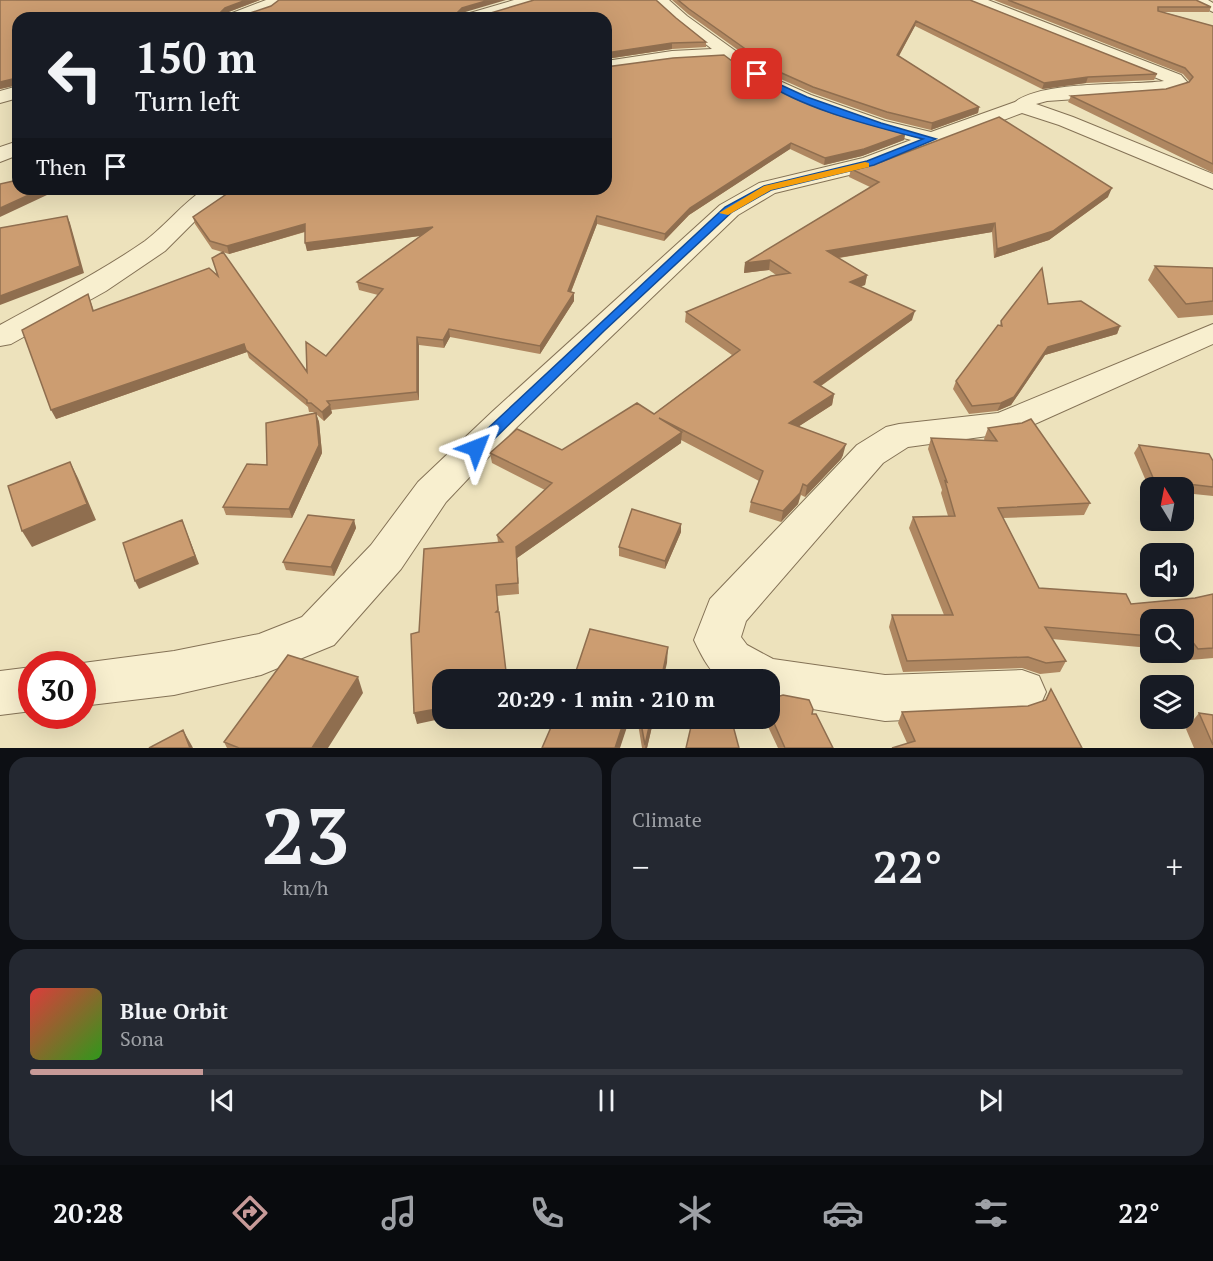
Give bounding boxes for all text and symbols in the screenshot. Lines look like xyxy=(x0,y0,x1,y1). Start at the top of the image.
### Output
text: 150 m xyxy=(135,29,256,85)
icon: left xyxy=(36,36,114,114)
pin xyxy=(731,48,782,99)
icon: arrive xyxy=(740,57,773,90)
text: Turn left xyxy=(135,83,240,119)
icon: arrive xyxy=(99,150,132,183)
text: Then xyxy=(36,152,87,181)
position arrow xyxy=(444,416,508,480)
north arrow xyxy=(1140,477,1194,531)
map controls xyxy=(1140,477,1194,729)
button: sound xyxy=(1140,543,1194,597)
button: search xyxy=(1140,609,1194,663)
speed limit sign: 30 xyxy=(18,651,96,729)
button: layers xyxy=(1140,675,1194,729)
text: 20:29 · 1 min · 210 m xyxy=(497,684,715,713)
text: 23 xyxy=(261,783,350,886)
text: Climate xyxy=(632,806,702,833)
text: 22° xyxy=(873,836,942,896)
text: − xyxy=(632,845,650,888)
text: + xyxy=(1165,845,1183,888)
text: km/h xyxy=(282,874,329,901)
text: Blue Orbit xyxy=(120,996,228,1025)
text: Sona xyxy=(120,1025,164,1052)
icon: previous xyxy=(206,1084,239,1117)
icon: pause xyxy=(590,1084,623,1117)
icon: next xyxy=(974,1084,1007,1117)
icon: directions xyxy=(229,1192,271,1234)
icon: music xyxy=(378,1192,420,1234)
icon: phone xyxy=(526,1192,568,1234)
icon: climate xyxy=(674,1192,716,1234)
icon: car xyxy=(822,1192,864,1234)
icon: filters xyxy=(970,1192,1012,1234)
text: 20:28 xyxy=(53,1195,123,1231)
text: 22° xyxy=(1118,1195,1160,1231)

